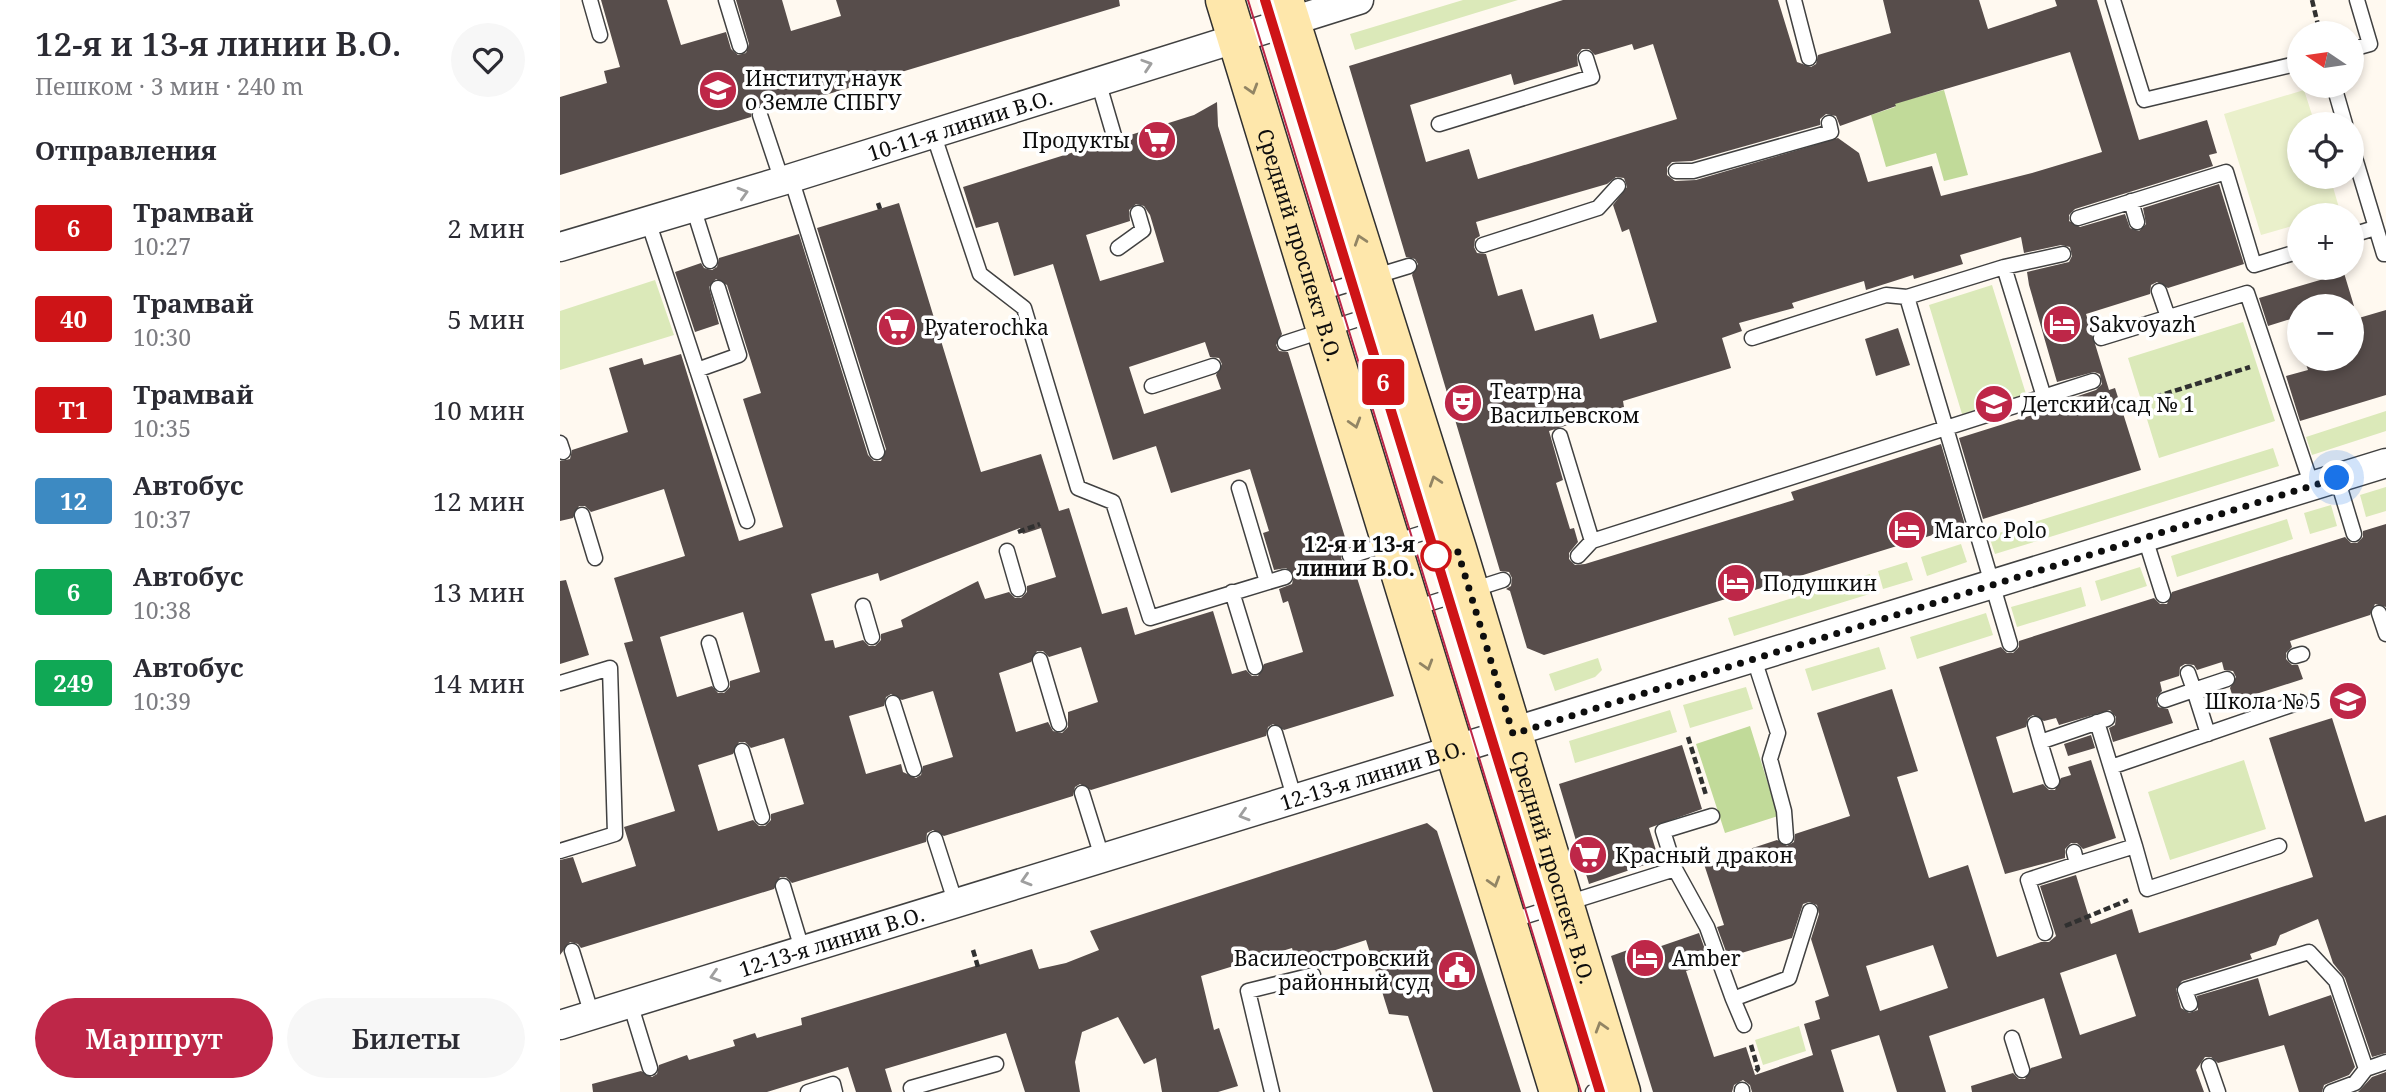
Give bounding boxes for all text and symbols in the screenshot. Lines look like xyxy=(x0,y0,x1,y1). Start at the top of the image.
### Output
text: 12-я и 13-я линии В.О. xyxy=(35,21,401,66)
north arrow xyxy=(2287,21,2364,98)
map controls xyxy=(2287,21,2364,371)
button: heart xyxy=(451,23,525,97)
one-way arrow xyxy=(1140,59,1152,73)
place label: Институт наук о Земле СПБГУ xyxy=(745,64,902,116)
school or university icon: Институт наук о Земле СПБГУ xyxy=(697,69,739,111)
text: Пешком · 3 мин · 240 m xyxy=(35,70,303,102)
one-way arrow xyxy=(1244,82,1259,94)
street label: 10-11-я линии В.О. xyxy=(864,83,1056,167)
button: locate xyxy=(2287,112,2364,189)
supermarket icon: Продукты xyxy=(1136,119,1178,161)
street label: Средний проспект В.О. xyxy=(1251,125,1349,365)
place label: Продукты xyxy=(1022,126,1130,154)
text: Отправления xyxy=(35,132,217,168)
one-way arrow xyxy=(737,186,749,201)
text: Трамвай xyxy=(133,194,254,230)
button: + xyxy=(2287,203,2364,280)
text: 2 мин xyxy=(447,210,525,246)
text: 6 xyxy=(67,211,80,244)
text: 10:27 xyxy=(133,230,191,262)
one-way arrow xyxy=(1353,235,1368,247)
text: Трамвай xyxy=(133,285,254,321)
button: − xyxy=(2287,294,2364,371)
text: 5 мин xyxy=(447,301,525,337)
text: 40 xyxy=(60,302,87,335)
hotel icon: Sakvoyazh xyxy=(2041,303,2083,345)
supermarket icon: Pyaterochka xyxy=(876,306,918,348)
place label: Sakvoyazh xyxy=(2089,310,2196,338)
place label: Pyaterochka xyxy=(924,313,1049,341)
text: 10:30 xyxy=(133,321,191,353)
line badge: 6 xyxy=(1360,359,1406,405)
text: 6 xyxy=(1376,365,1390,398)
text: Трамвай xyxy=(133,376,254,412)
place label: Театр на Васильевском xyxy=(1490,377,1639,429)
theatre icon: Театр на Васильевском xyxy=(1442,382,1484,424)
school or university icon: Детский сад № 1 xyxy=(1973,383,2015,425)
place label: Детский сад № 1 xyxy=(2021,390,2195,418)
text: 10 мин xyxy=(433,392,525,428)
text: Т1 xyxy=(59,393,88,426)
text: 10:35 xyxy=(133,412,191,444)
one-way arrow xyxy=(1346,417,1361,429)
your location xyxy=(2319,460,2354,495)
text: Автобус xyxy=(133,467,243,503)
one-way arrow xyxy=(1429,475,1443,488)
text: 12 мин xyxy=(433,483,525,519)
text: 12 xyxy=(60,484,87,517)
text: 10:37 xyxy=(133,503,191,535)
hotel icon: Marco Polo xyxy=(1886,509,1928,551)
place label: Marco Polo xyxy=(1934,516,2047,544)
place label: 12-я и 13-я линии В.О. xyxy=(1296,530,1415,582)
marker: 12-я и 13-я линии В.О. xyxy=(1421,541,1451,571)
text: Автобус xyxy=(133,558,243,594)
hotel icon: Подушкин xyxy=(1715,562,1757,604)
place label: Подушкин xyxy=(1763,569,1877,597)
text: 13 мин xyxy=(433,574,525,610)
text: 6 xyxy=(67,575,80,608)
text: 10:38 xyxy=(133,594,191,626)
text: Автобус xyxy=(133,649,243,685)
one-way arrow xyxy=(1419,659,1434,671)
text: 14 мин xyxy=(433,665,525,701)
text: 249 xyxy=(53,666,94,699)
school or university icon: Школа № 5 xyxy=(2327,680,2369,722)
text: 10:39 xyxy=(133,685,191,717)
place label: Школа № 5 xyxy=(2205,687,2321,715)
street label: 12-13-я линии В.О. xyxy=(1276,733,1468,817)
street label: Средний проспект В.О. xyxy=(1505,747,1601,987)
one-way arrow xyxy=(1238,806,1250,821)
supermarket icon: Красный дракон xyxy=(1567,834,1609,876)
place label: Красный дракон xyxy=(1615,841,1793,869)
one-way arrow xyxy=(1020,871,1032,886)
one-way arrow xyxy=(1485,876,1500,888)
street label: 12-13-я линии В.О. xyxy=(735,900,927,983)
hotel icon: Amber xyxy=(1624,937,1666,979)
place label: Василеостровский районный суд xyxy=(1234,944,1430,996)
place label: Amber xyxy=(1672,944,1741,972)
public building icon: Василеостровский районный суд xyxy=(1436,949,1478,991)
one-way arrow xyxy=(709,968,722,982)
button: Маршрут xyxy=(35,998,273,1078)
button: Билеты xyxy=(287,998,525,1078)
one-way arrow xyxy=(1595,1021,1610,1033)

